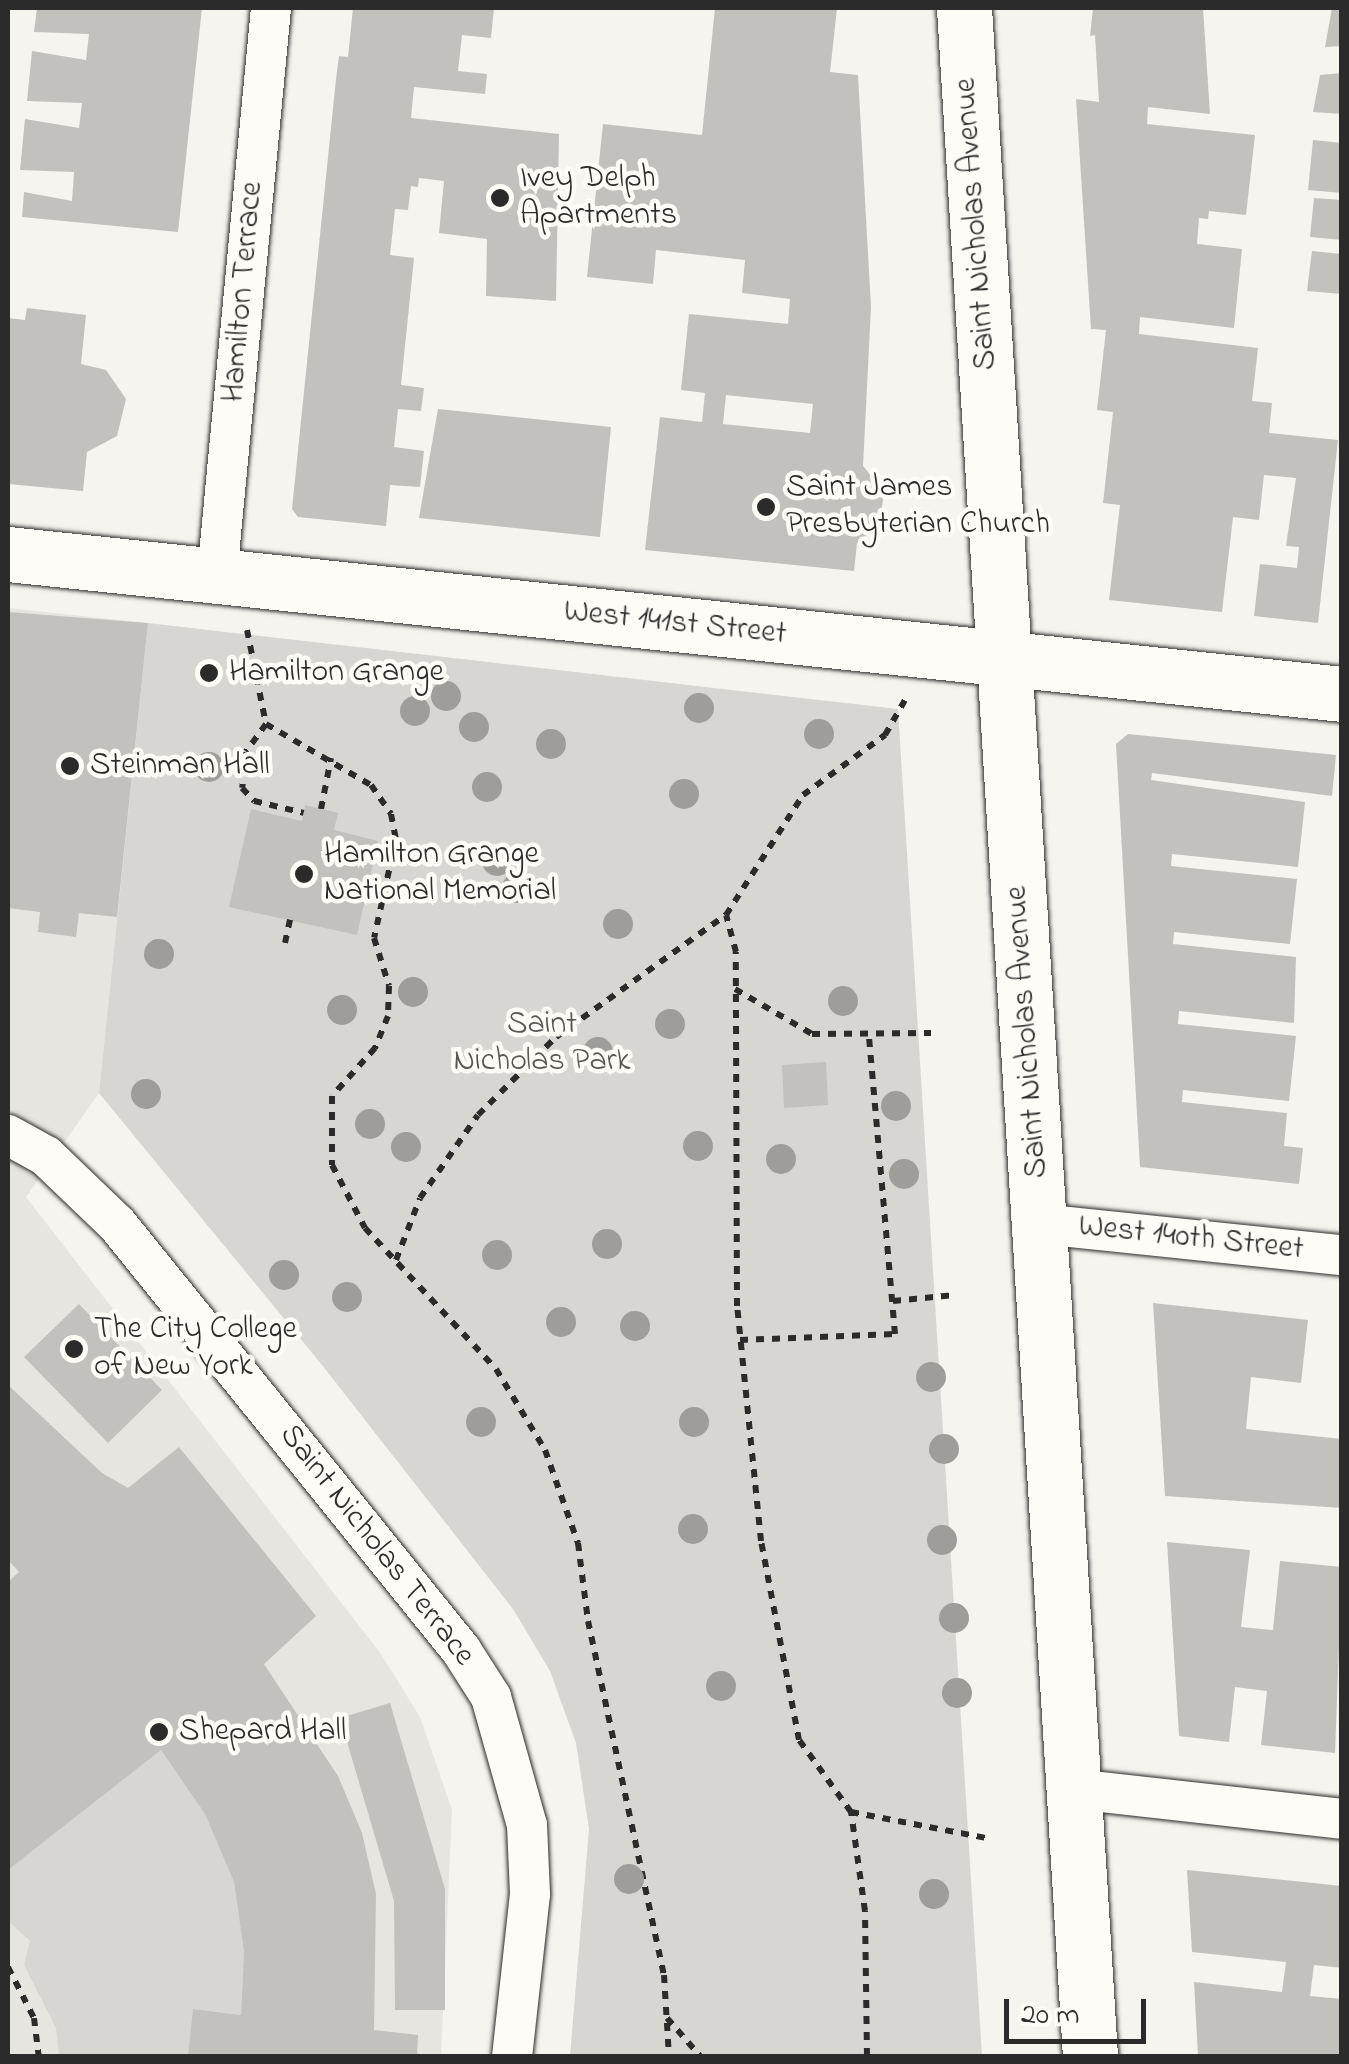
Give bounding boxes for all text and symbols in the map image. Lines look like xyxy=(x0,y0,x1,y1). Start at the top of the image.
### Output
street label: Saint Nicholas Avenue xyxy=(948,76,1006,372)
place label: Ivey Delph Apartments xyxy=(520,161,677,236)
street label: Hamilton Terrace xyxy=(215,180,273,404)
marker: Ivey Delph Apartments xyxy=(489,187,511,209)
place label: Saint James Presbyterian Church xyxy=(786,470,1050,545)
marker: Saint James Presbyterian Church xyxy=(755,496,777,518)
street label: West 141st Street xyxy=(562,593,788,655)
place label: Hamilton Grange xyxy=(229,654,444,692)
marker: Hamilton Grange xyxy=(198,662,220,684)
place label: Steinman Hall xyxy=(90,747,270,785)
marker: Steinman Hall xyxy=(59,755,81,777)
place label: Hamilton Grange National Memorial xyxy=(324,837,556,912)
marker: Hamilton Grange National Memorial xyxy=(293,863,315,885)
street label: Saint Nicholas Avenue xyxy=(999,884,1057,1180)
park label: Saint Nicholas Park xyxy=(453,1007,631,1082)
street label: West 140th Street xyxy=(1077,1208,1305,1270)
place label: The City College of New York xyxy=(94,1312,297,1387)
marker: The City College of New York xyxy=(63,1338,85,1360)
street label: Saint Nicholas Terrace xyxy=(270,1418,482,1674)
place label: Shepard Hall xyxy=(179,1713,346,1751)
marker: Shepard Hall xyxy=(148,1721,170,1743)
scale bar xyxy=(1009,1979,1152,2041)
text: 20 m xyxy=(1021,1994,1080,2038)

